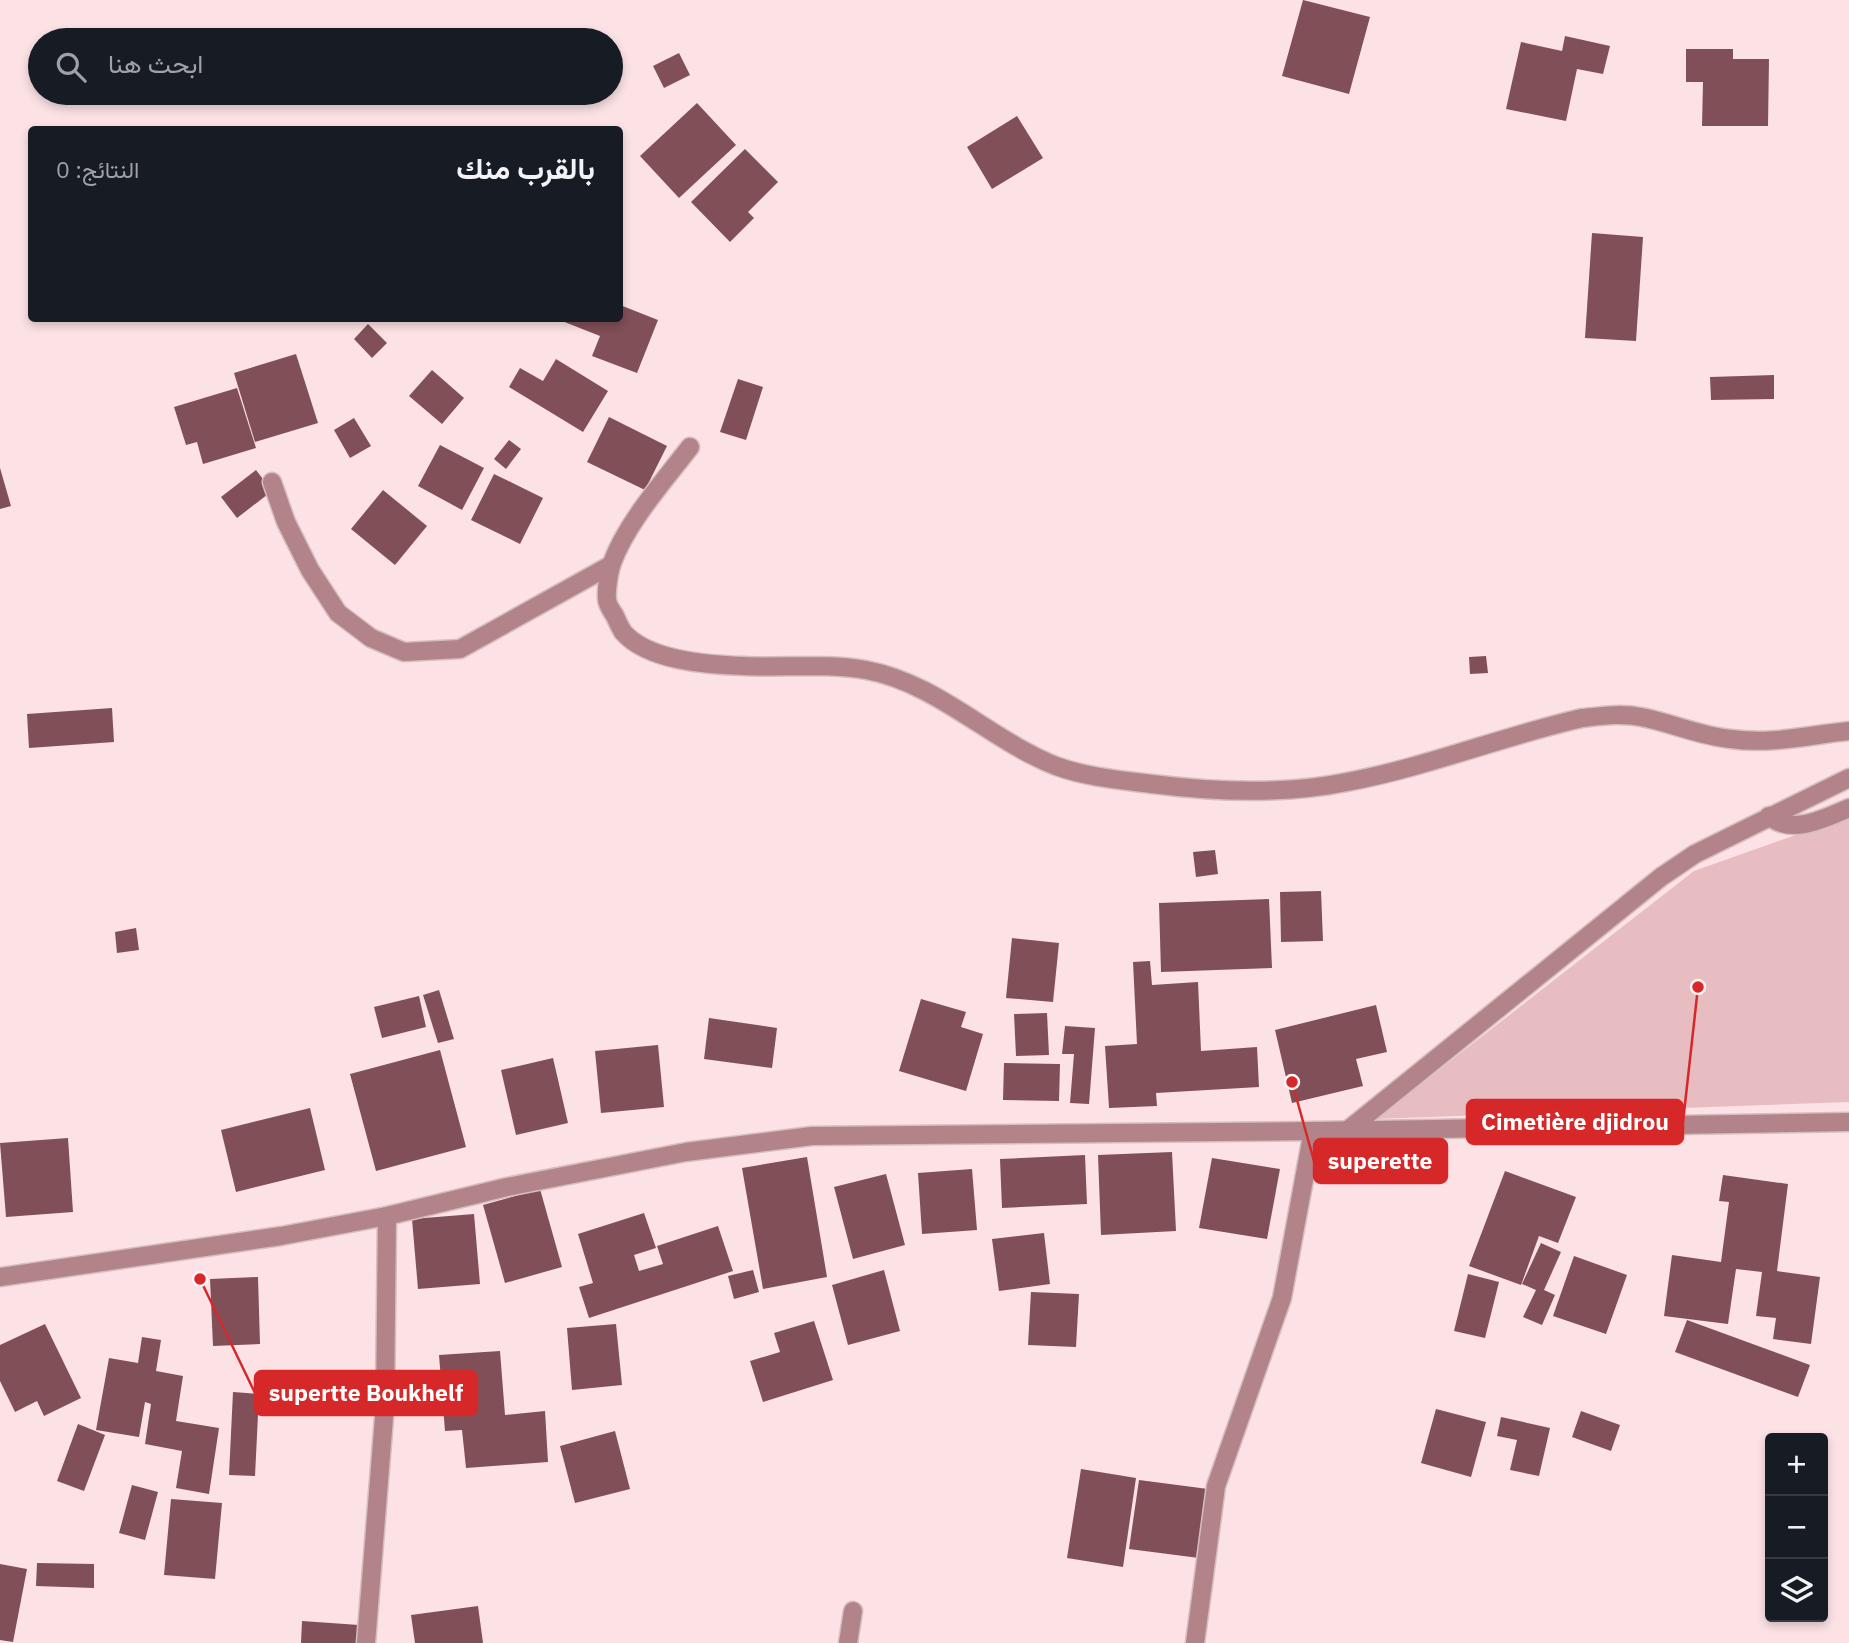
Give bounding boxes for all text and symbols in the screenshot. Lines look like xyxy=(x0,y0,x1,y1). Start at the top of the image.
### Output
search box xyxy=(28,28,623,105)
text: ابحث هنا xyxy=(108,46,203,80)
icon: search xyxy=(52,48,90,86)
text: بالقرب منك xyxy=(456,148,595,187)
text: النتائج: 0 xyxy=(56,154,139,184)
callout: Cimetière djidrou xyxy=(1467,1100,1683,1144)
text: Cimetière djidrou xyxy=(1481,1106,1669,1136)
callout: superette xyxy=(1314,1139,1447,1183)
text: superette xyxy=(1328,1145,1432,1175)
callout: supertte Boukhelf xyxy=(255,1371,477,1415)
text: supertte Boukhelf xyxy=(269,1377,463,1407)
map controls xyxy=(1765,1433,1828,1622)
button: + xyxy=(1765,1433,1828,1496)
button: − xyxy=(1765,1496,1828,1559)
button: layers xyxy=(1765,1559,1828,1622)

